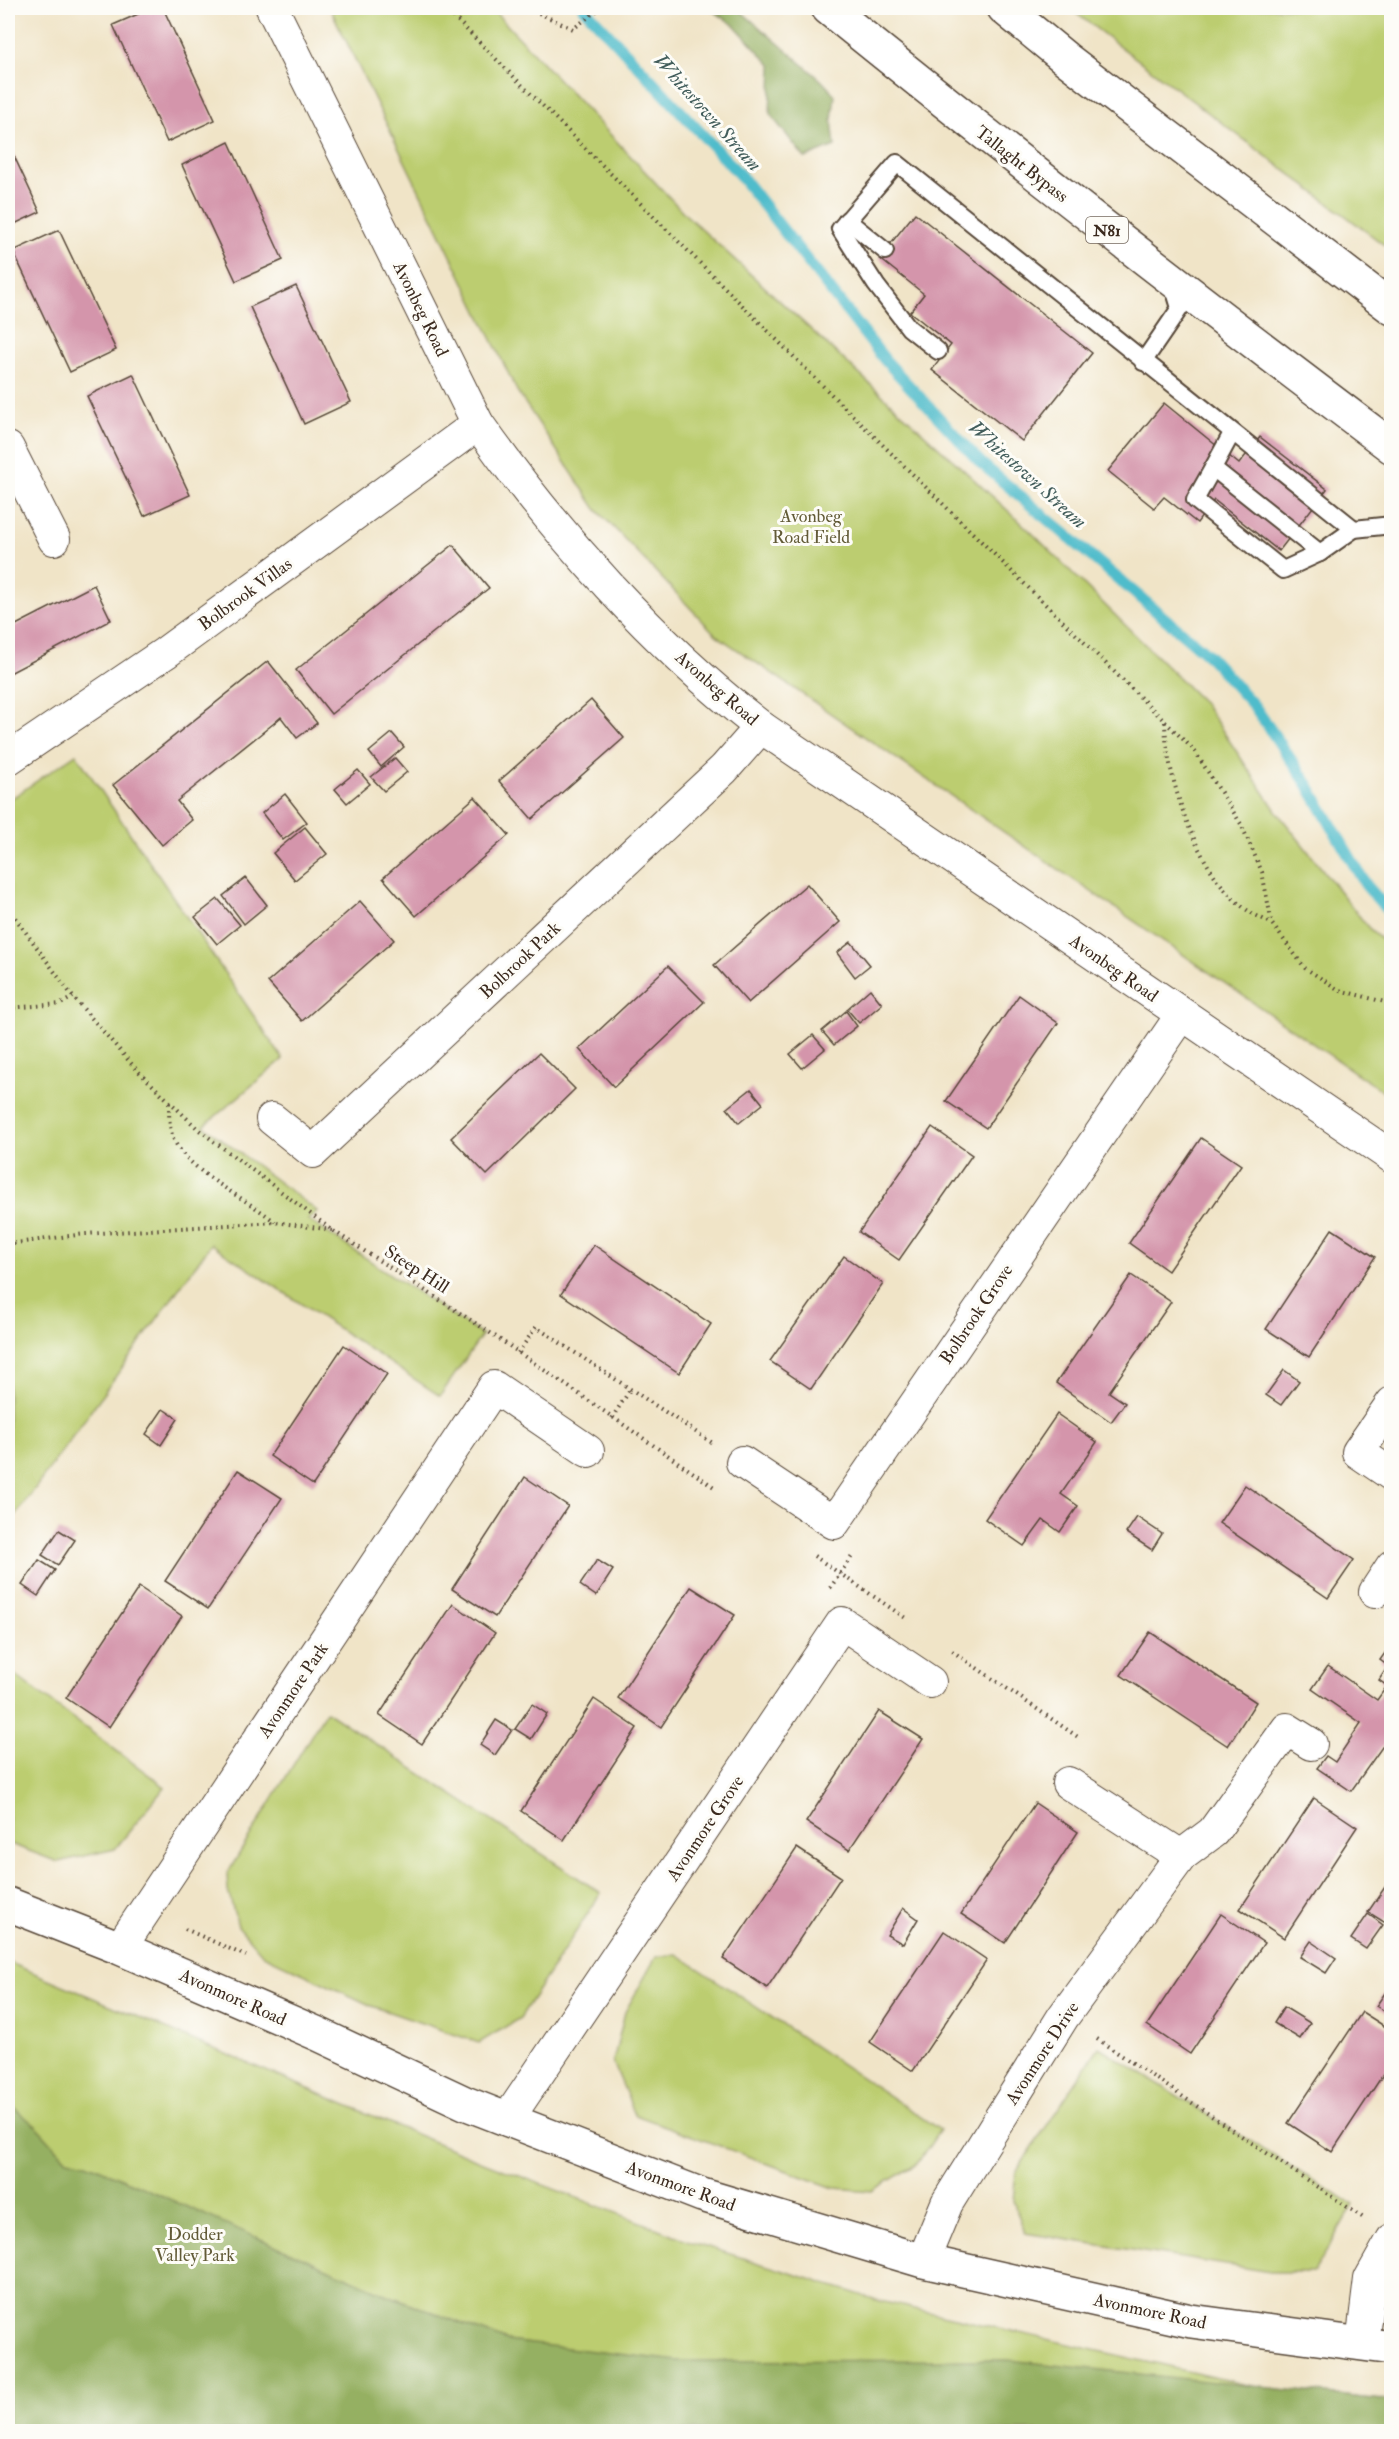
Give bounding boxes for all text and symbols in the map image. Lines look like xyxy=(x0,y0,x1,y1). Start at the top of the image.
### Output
water label: Whitestown Stream xyxy=(648,48,767,176)
street label: Tallaght Bypass xyxy=(971,121,1073,208)
road number: N81 xyxy=(1086,217,1128,243)
street label: Avonbeg Road xyxy=(387,257,454,361)
water label: Whitestown Stream xyxy=(964,415,1092,534)
park label: Avonbeg Road Field xyxy=(772,505,850,549)
street label: Bolbrook Villas xyxy=(194,553,297,636)
street label: Avonbeg Road xyxy=(669,645,763,731)
street label: Bolbrook Park xyxy=(475,917,566,1004)
street label: Avonbeg Road xyxy=(1064,929,1163,1007)
street label: Steep Hill xyxy=(380,1240,454,1299)
street label: Bolbrook Grove xyxy=(935,1260,1018,1369)
street label: Avonmore Park xyxy=(253,1638,334,1743)
street label: Avonmore Grove xyxy=(661,1771,749,1886)
street label: Avonmore Road xyxy=(175,1963,290,2031)
street label: Avonmore Drive xyxy=(1000,1997,1085,2110)
street label: Avonmore Road xyxy=(622,2156,739,2217)
park label: Dodder Valley Park xyxy=(155,2223,235,2267)
street label: Avonmore Road xyxy=(1090,2288,1209,2335)

